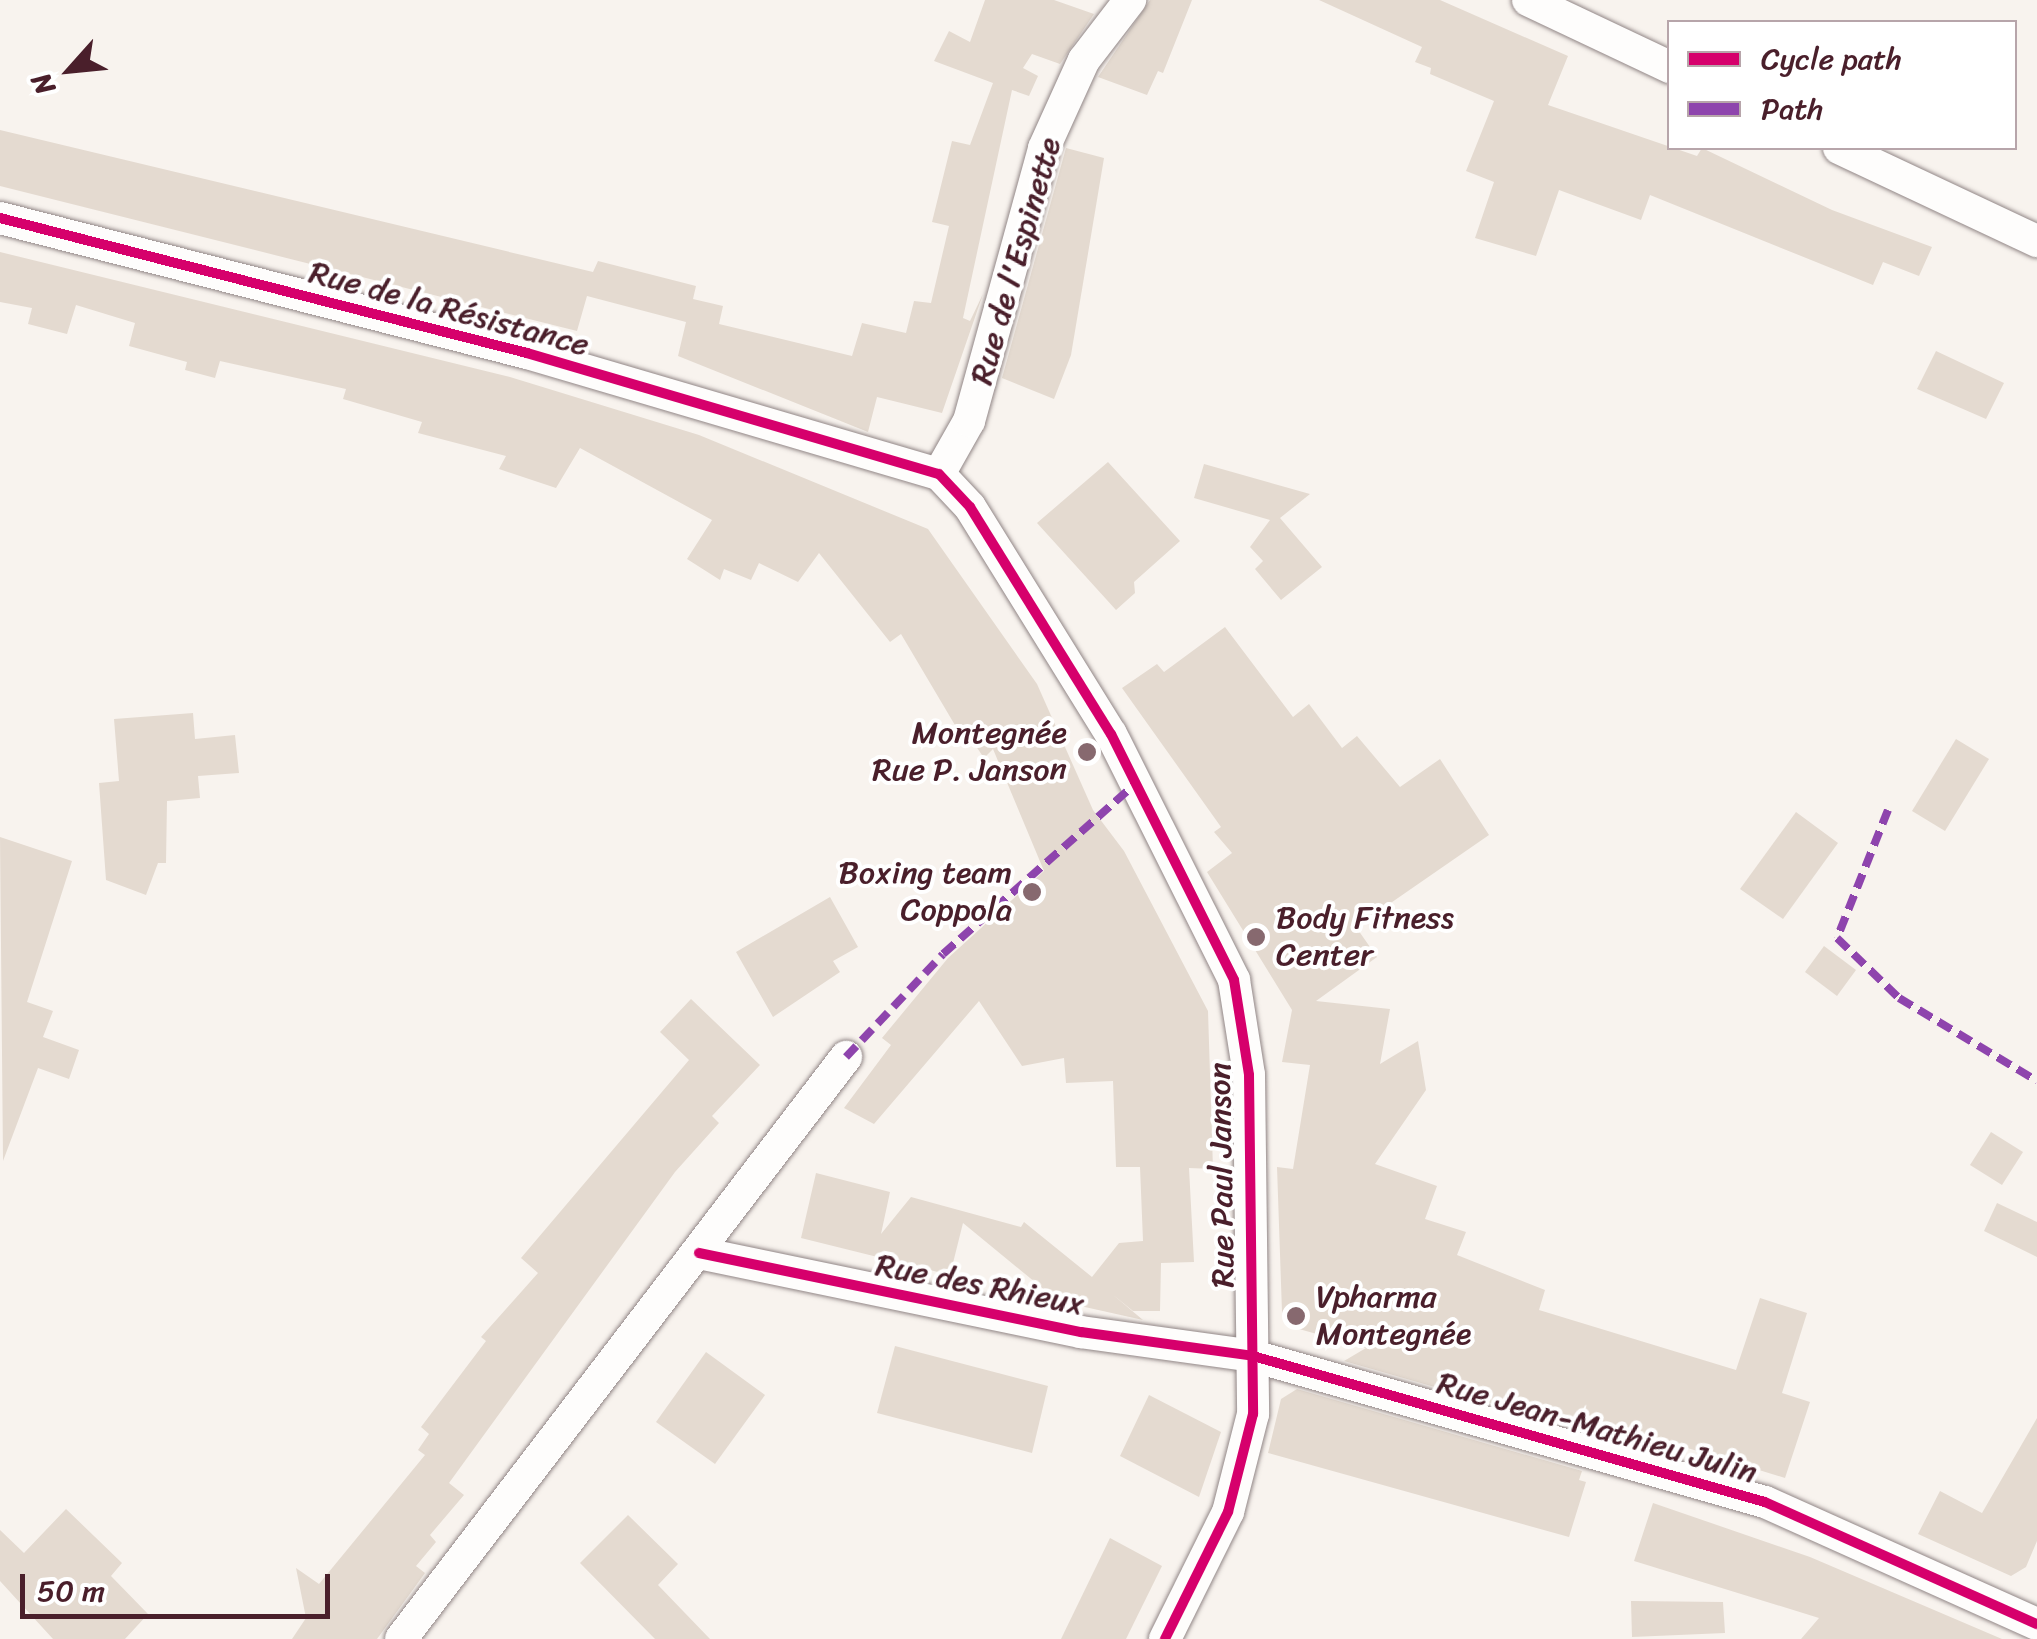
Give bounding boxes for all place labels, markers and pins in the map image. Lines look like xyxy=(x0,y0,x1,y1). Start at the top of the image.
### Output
place label: Montegnée Rue P. Janson xyxy=(875,715,1067,790)
marker: Montegnée Rue P. Janson xyxy=(1076,741,1098,763)
place label: Boxing team Coppola xyxy=(838,855,1012,930)
marker: Boxing team Coppola xyxy=(1021,881,1043,903)
place label: Body Fitness Center xyxy=(1276,900,1456,975)
marker: Body Fitness Center xyxy=(1245,926,1267,948)
place label: Vpharma Montegnée xyxy=(1316,1279,1471,1354)
marker: Vpharma Montegnée xyxy=(1285,1305,1307,1327)

